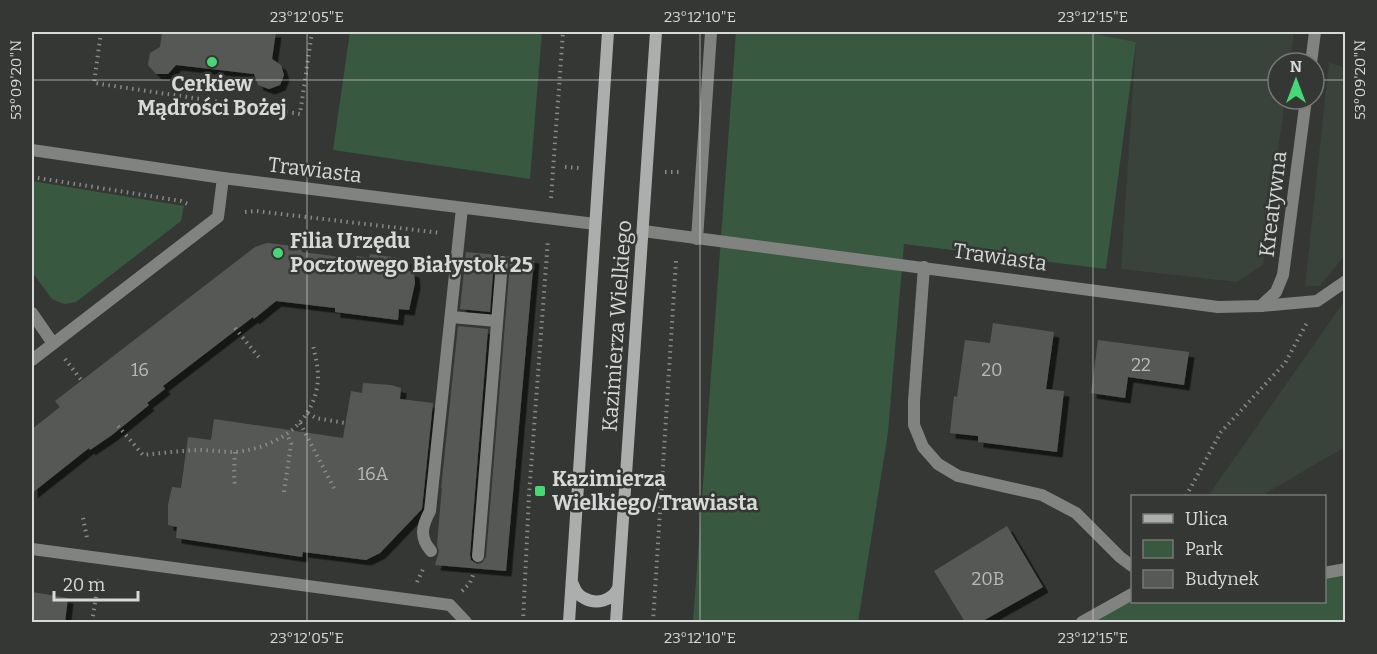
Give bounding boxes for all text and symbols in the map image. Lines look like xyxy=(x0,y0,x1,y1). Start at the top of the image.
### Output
text: 23°12'05"E xyxy=(270,8,344,26)
text: 23°12'10"E xyxy=(664,8,736,26)
text: 23°12'15"E xyxy=(1058,8,1128,26)
text: 53°09'20"N xyxy=(7,40,25,120)
text: 53°09'20"N xyxy=(1351,40,1369,120)
north arrow xyxy=(1266,51,1326,111)
marker: Cerkiew Mądrości Bożej xyxy=(205,55,219,69)
text: N xyxy=(1290,57,1302,76)
place label: Cerkiew Mądrości Bożej xyxy=(137,71,287,121)
street label: Kreatywna xyxy=(1254,149,1292,259)
street label: Trawiasta xyxy=(267,151,364,189)
street label: Kazimierza Wielkiego xyxy=(597,219,637,433)
place label: Filia Urzędu Pocztowego Białystok 25 xyxy=(290,228,533,278)
street label: Trawiasta xyxy=(951,238,1049,277)
marker: Filia Urzędu Pocztowego Białystok 25 xyxy=(271,246,285,260)
house number: 22 xyxy=(1131,354,1151,376)
house number: 16 xyxy=(131,359,149,381)
house number: 20 xyxy=(981,359,1003,381)
house number: 16A xyxy=(358,463,389,485)
place label: Kazimierza Wielkiego/Trawiasta xyxy=(552,466,758,516)
marker: Kazimierza Wielkiego/Trawiasta xyxy=(533,484,547,498)
legend xyxy=(1131,495,1326,603)
text: Ulica xyxy=(1185,508,1228,530)
text: Park xyxy=(1185,538,1224,560)
scale bar xyxy=(54,564,138,602)
house number: 20B xyxy=(972,568,1004,590)
text: Budynek xyxy=(1185,568,1260,590)
text: 20 m xyxy=(63,574,105,596)
text: 23°12'05"E xyxy=(270,629,344,647)
text: 23°12'10"E xyxy=(664,629,736,647)
text: 23°12'15"E xyxy=(1058,629,1128,647)

